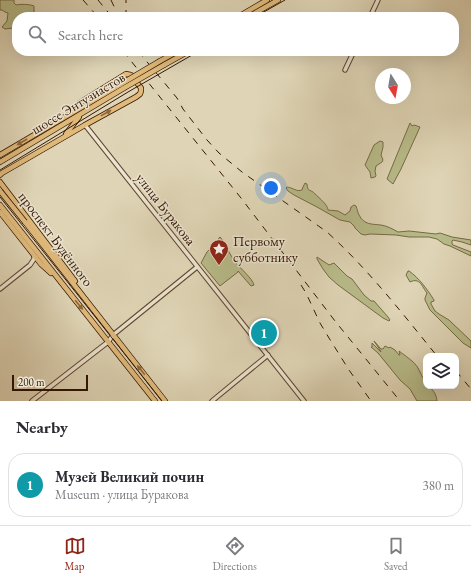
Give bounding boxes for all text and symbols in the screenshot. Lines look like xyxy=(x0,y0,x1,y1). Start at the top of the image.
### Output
search box xyxy=(12,12,459,56)
icon: search xyxy=(26,23,48,45)
text: Search here xyxy=(58,25,123,44)
street label: шоссе Энтузиастов xyxy=(28,68,128,138)
north arrow xyxy=(375,68,411,104)
one-way arrow xyxy=(100,110,112,117)
one-way arrow xyxy=(16,139,27,146)
street label: улица Буракова xyxy=(132,169,200,249)
your location xyxy=(261,178,281,198)
street label: проспект Будённого xyxy=(15,188,97,290)
place label: Первому субботнику xyxy=(233,232,299,266)
place icon: Первому субботнику xyxy=(208,238,230,266)
one-way arrow xyxy=(75,300,83,311)
pin: 1 xyxy=(251,318,277,348)
map controls xyxy=(423,353,459,389)
button: layers xyxy=(423,353,459,389)
one-way arrow xyxy=(137,365,146,376)
scale bar xyxy=(12,373,88,392)
text: 200 m xyxy=(18,375,45,389)
text: Nearby xyxy=(16,416,68,438)
text: Музей Великий почин xyxy=(55,467,204,486)
text: 1 xyxy=(27,477,33,494)
text: 380 m xyxy=(423,477,454,494)
text: Museum · улица Буракова xyxy=(55,486,189,503)
tab: Map xyxy=(64,535,86,573)
tab: Directions xyxy=(213,535,257,573)
tab: Saved xyxy=(384,535,407,573)

